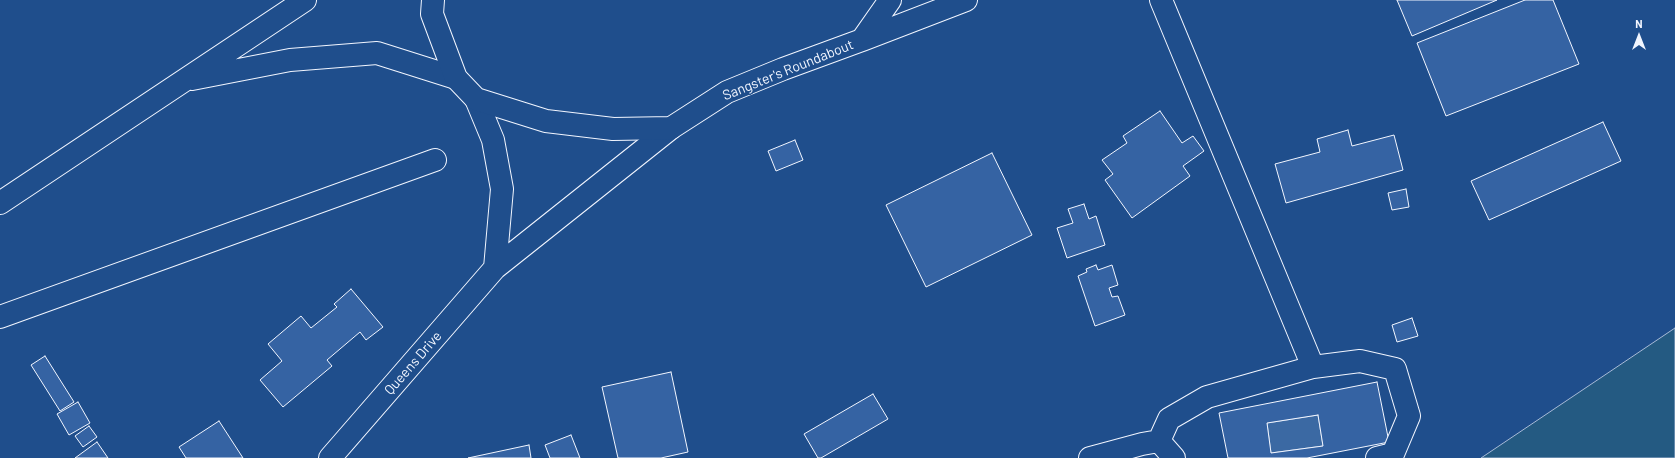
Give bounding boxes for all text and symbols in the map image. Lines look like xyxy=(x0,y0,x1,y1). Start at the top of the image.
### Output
north arrow xyxy=(1619,16,1659,56)
text: N xyxy=(1635,17,1643,30)
street label: Sangster's Roundabout xyxy=(720,36,856,104)
street label: Queens Drive xyxy=(381,328,445,398)

